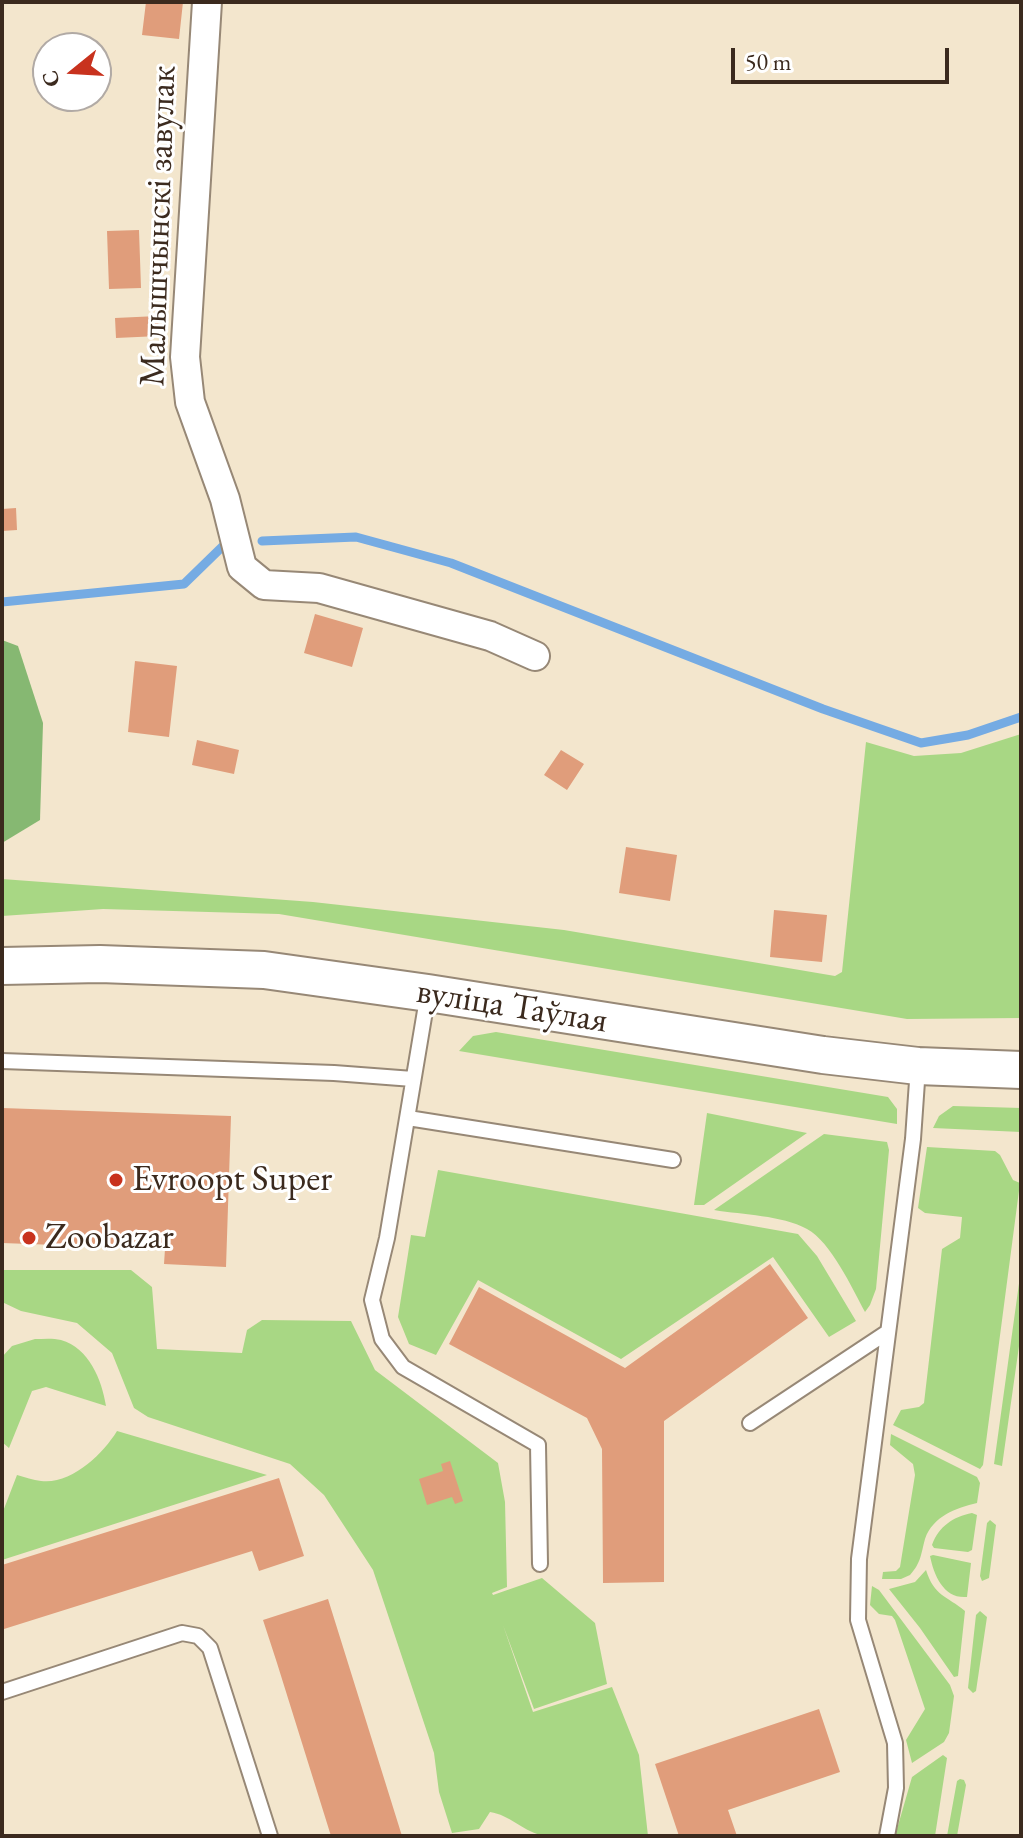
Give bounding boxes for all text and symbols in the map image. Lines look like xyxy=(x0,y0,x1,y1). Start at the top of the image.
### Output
north arrow xyxy=(32,32,112,112)
scale bar xyxy=(735,32,953,82)
text: 50 m xyxy=(745,46,792,77)
street label: Малышчынскі завулак xyxy=(132,65,186,387)
text: С xyxy=(34,67,67,91)
street label: вуліца Таўлая xyxy=(413,971,611,1043)
place label: Evroopt Super xyxy=(132,1158,332,1202)
marker: Evroopt Super xyxy=(107,1171,125,1189)
place label: Zoobazar xyxy=(45,1216,174,1260)
marker: Zoobazar xyxy=(20,1229,38,1247)

